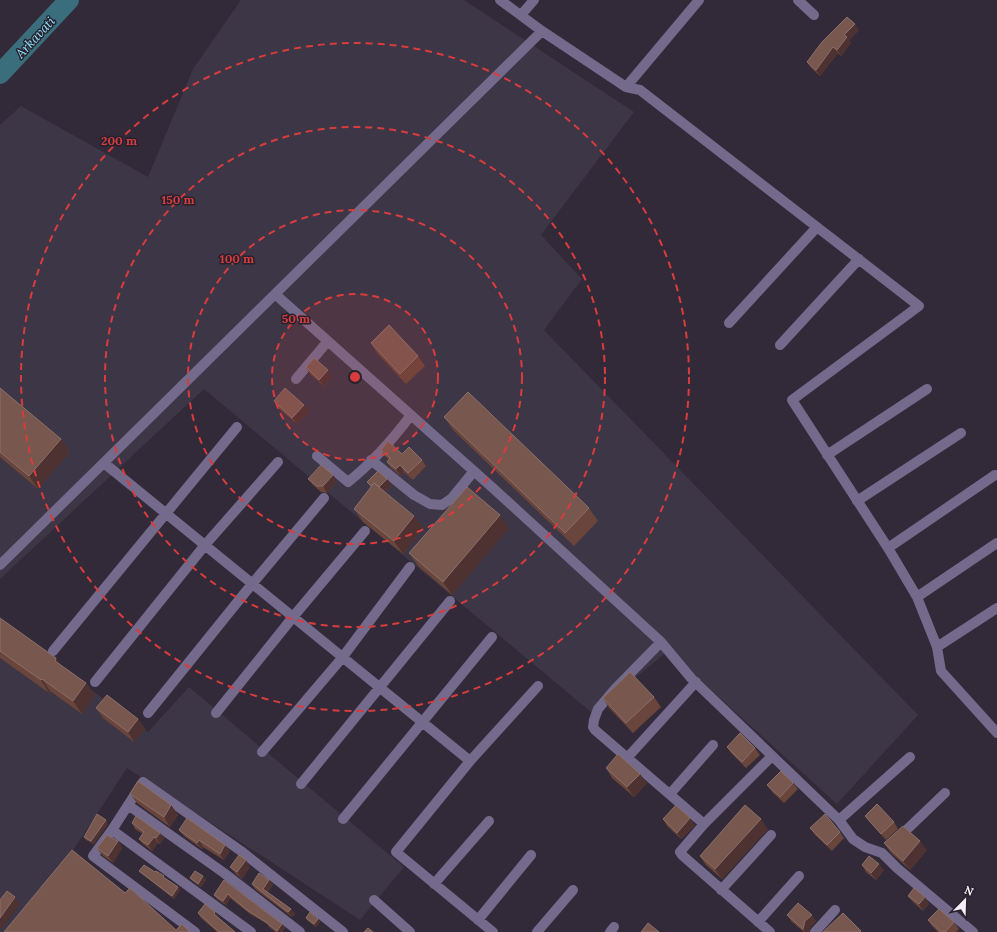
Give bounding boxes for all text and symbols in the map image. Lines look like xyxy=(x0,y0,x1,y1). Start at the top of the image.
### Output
water label: Arkavati xyxy=(11,12,59,62)
text: 200 m xyxy=(101,133,137,148)
text: 150 m xyxy=(161,192,195,207)
text: 100 m xyxy=(220,251,254,266)
text: 50 m xyxy=(282,311,310,326)
centre of rings xyxy=(348,370,362,384)
north arrow xyxy=(945,880,985,920)
text: N xyxy=(962,883,976,899)

